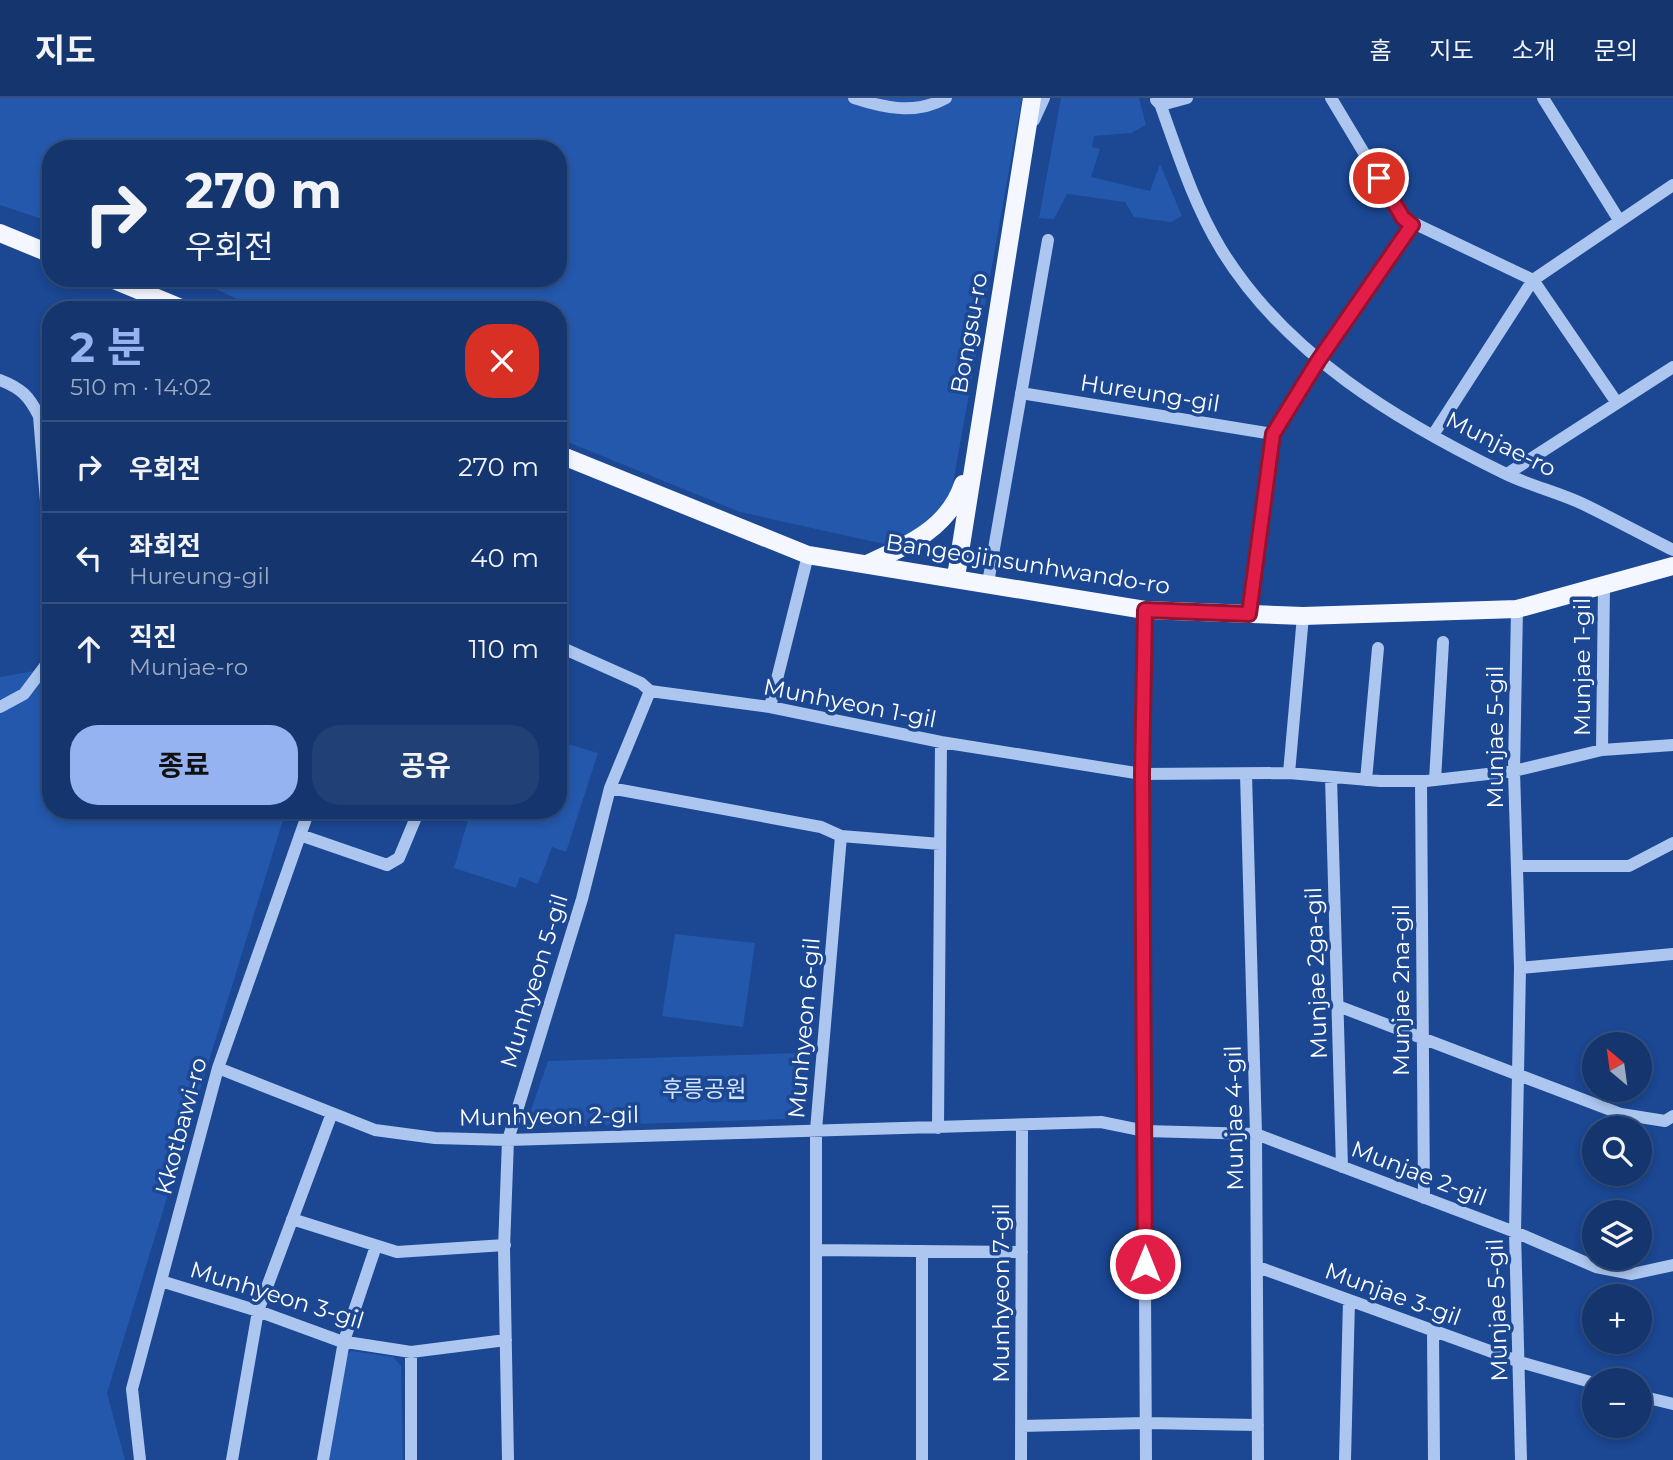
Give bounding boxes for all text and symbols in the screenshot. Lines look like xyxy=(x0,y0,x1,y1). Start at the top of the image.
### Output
text: 지도 xyxy=(35,30,96,70)
text: 홈 xyxy=(1369,36,1391,65)
text: 지도 xyxy=(1429,36,1474,65)
text: 소개 xyxy=(1512,36,1556,65)
text: 문의 xyxy=(1594,36,1638,65)
pin xyxy=(1349,148,1409,208)
icon: arrive xyxy=(1360,159,1398,197)
text: 270 m xyxy=(185,161,342,220)
icon: right xyxy=(70,168,161,259)
text: 우회전 xyxy=(185,227,273,266)
street label: Bongsu-ro xyxy=(945,271,993,395)
text: 2 분 xyxy=(70,321,145,373)
button: close xyxy=(465,324,539,398)
street label: Hureung-gil xyxy=(1078,368,1222,418)
text: 510 m · 14:02 xyxy=(70,373,212,401)
street label: Munjae-ro xyxy=(1441,405,1561,483)
icon: right xyxy=(70,448,108,486)
text: 270 m xyxy=(458,451,539,483)
text: 우회전 xyxy=(129,453,201,485)
street label: Bangeojinsunhwando-ro xyxy=(884,528,1172,600)
text: 좌회전 xyxy=(129,530,201,562)
icon: left xyxy=(70,539,108,577)
text: 40 m xyxy=(470,542,539,574)
text: Hureung-gil xyxy=(129,562,270,590)
street label: Munjae 1-gil xyxy=(1568,598,1596,736)
text: 직진 xyxy=(129,621,177,653)
icon: ahead xyxy=(70,630,108,668)
text: 110 m xyxy=(469,633,539,665)
text: Munjae-ro xyxy=(129,653,248,681)
street label: Munjae 5-gil xyxy=(1481,666,1509,808)
street label: Munhyeon 1-gil xyxy=(761,673,939,733)
button: 종료 xyxy=(70,725,298,805)
button: 공유 xyxy=(312,725,539,805)
street label: Munjae 2ga-gil xyxy=(1299,887,1333,1059)
street label: Munhyeon 5-gil xyxy=(494,891,574,1071)
street label: Munjae 2na-gil xyxy=(1387,904,1415,1076)
street label: Munhyeon 6-gil xyxy=(782,936,826,1120)
north arrow xyxy=(1582,1032,1652,1102)
map controls xyxy=(1582,1032,1652,1438)
street label: Munjae 4-gil xyxy=(1219,1045,1249,1191)
street label: Kkotbawi-ro xyxy=(149,1054,213,1198)
park label: 후릉공원 xyxy=(662,1075,746,1103)
street label: Munhyeon 2-gil xyxy=(459,1100,639,1132)
button: search xyxy=(1582,1116,1652,1186)
street label: Munjae 2-gil xyxy=(1347,1134,1491,1212)
button: layers xyxy=(1582,1200,1652,1270)
street label: Munhyeon 7-gil xyxy=(987,1203,1015,1383)
position arrow xyxy=(1108,1227,1182,1301)
street label: Munjae 5-gil xyxy=(1481,1238,1513,1382)
street label: Munhyeon 3-gil xyxy=(187,1255,367,1335)
street label: Munjae 3-gil xyxy=(1321,1256,1465,1332)
button: + xyxy=(1582,1284,1652,1354)
button: − xyxy=(1582,1368,1652,1438)

